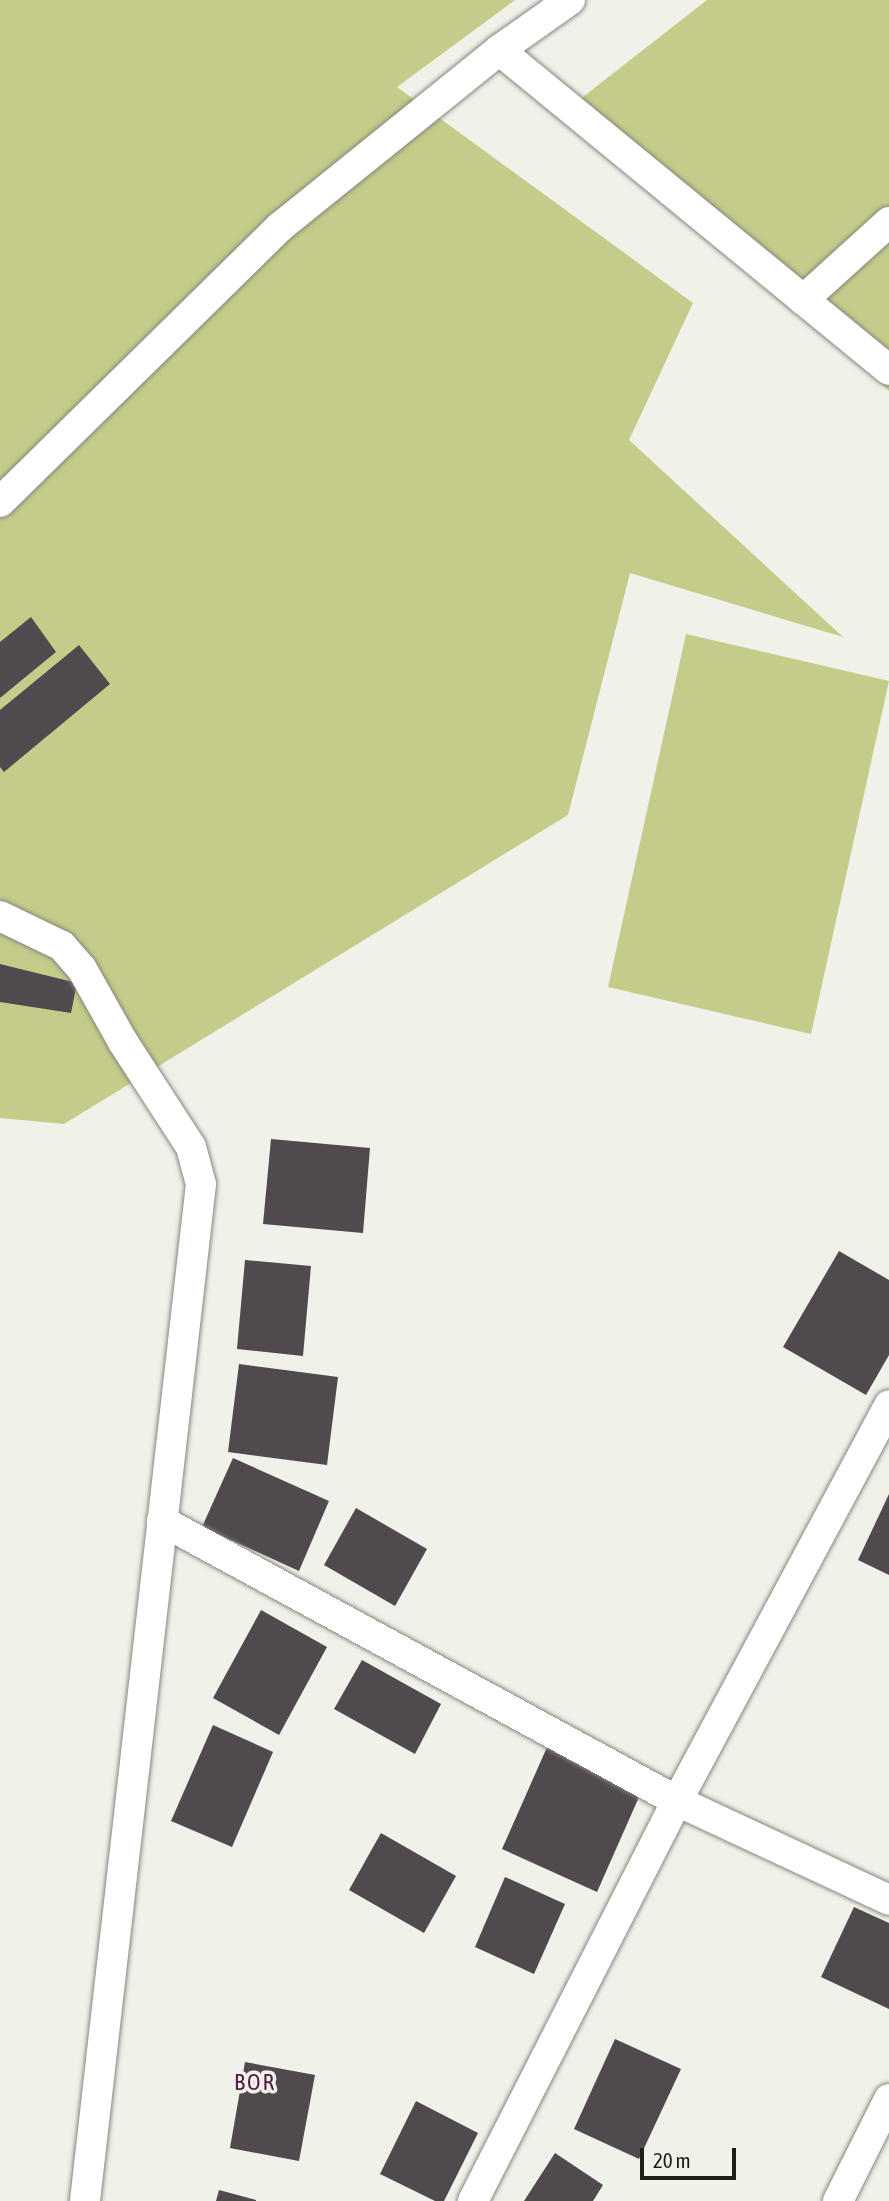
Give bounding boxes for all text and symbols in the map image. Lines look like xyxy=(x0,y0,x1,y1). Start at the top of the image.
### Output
district label: BOR xyxy=(234,2068,276,2096)
scale bar xyxy=(644,2134,740,2178)
text: 20 m xyxy=(653,2148,691,2172)

